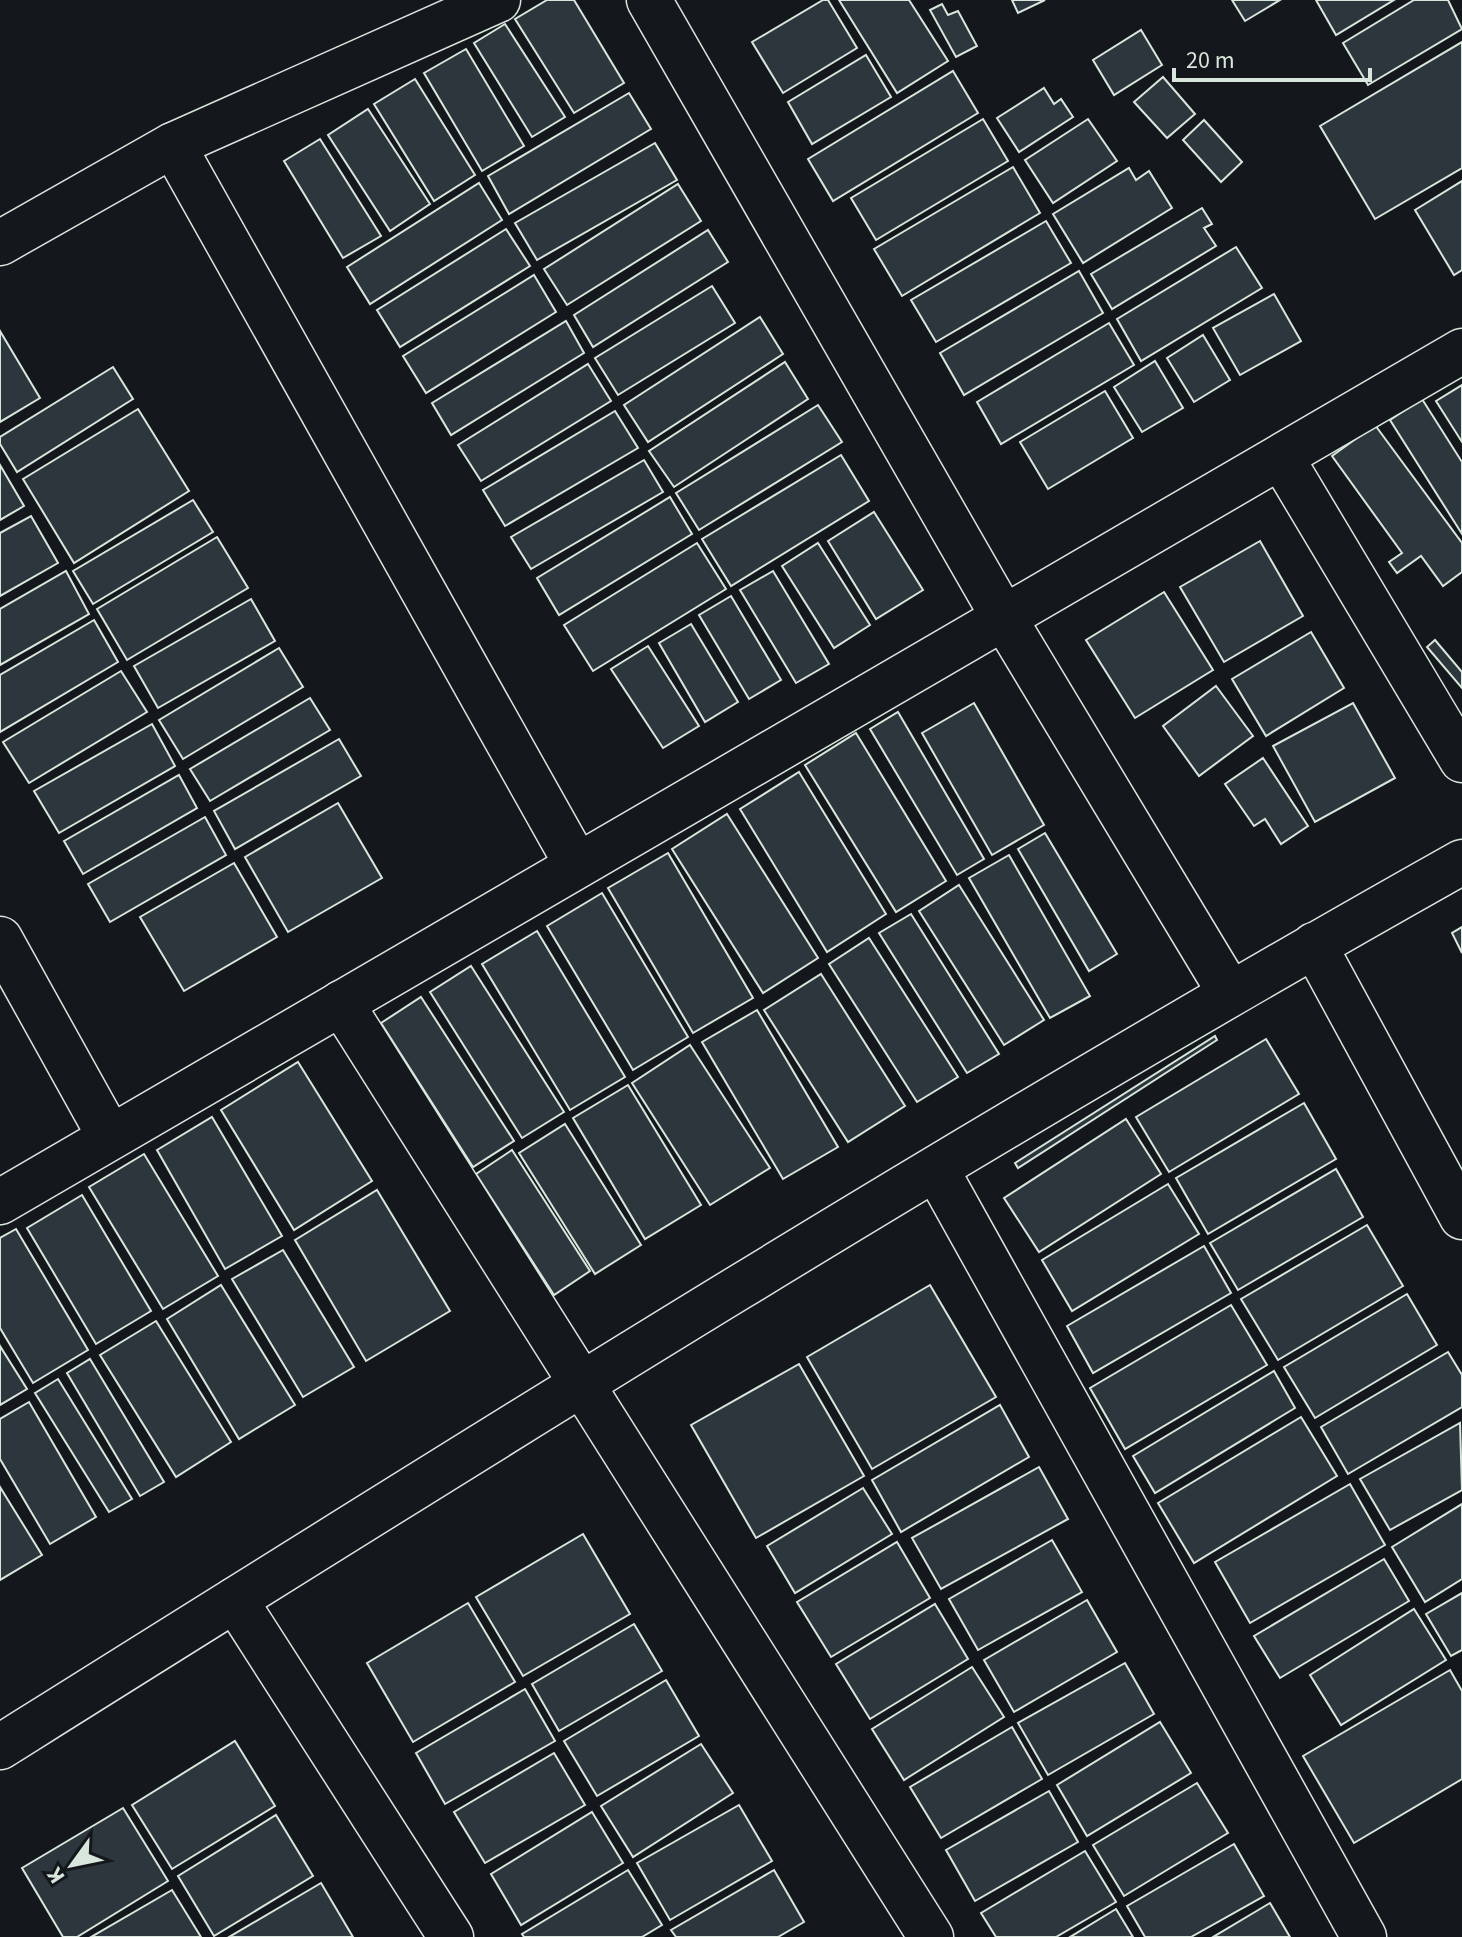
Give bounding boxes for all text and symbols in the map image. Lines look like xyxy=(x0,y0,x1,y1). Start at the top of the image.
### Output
scale bar xyxy=(1174,32,1370,82)
text: 20 m xyxy=(1186,43,1235,78)
north arrow xyxy=(32,1825,112,1905)
text: K xyxy=(39,1861,73,1890)

